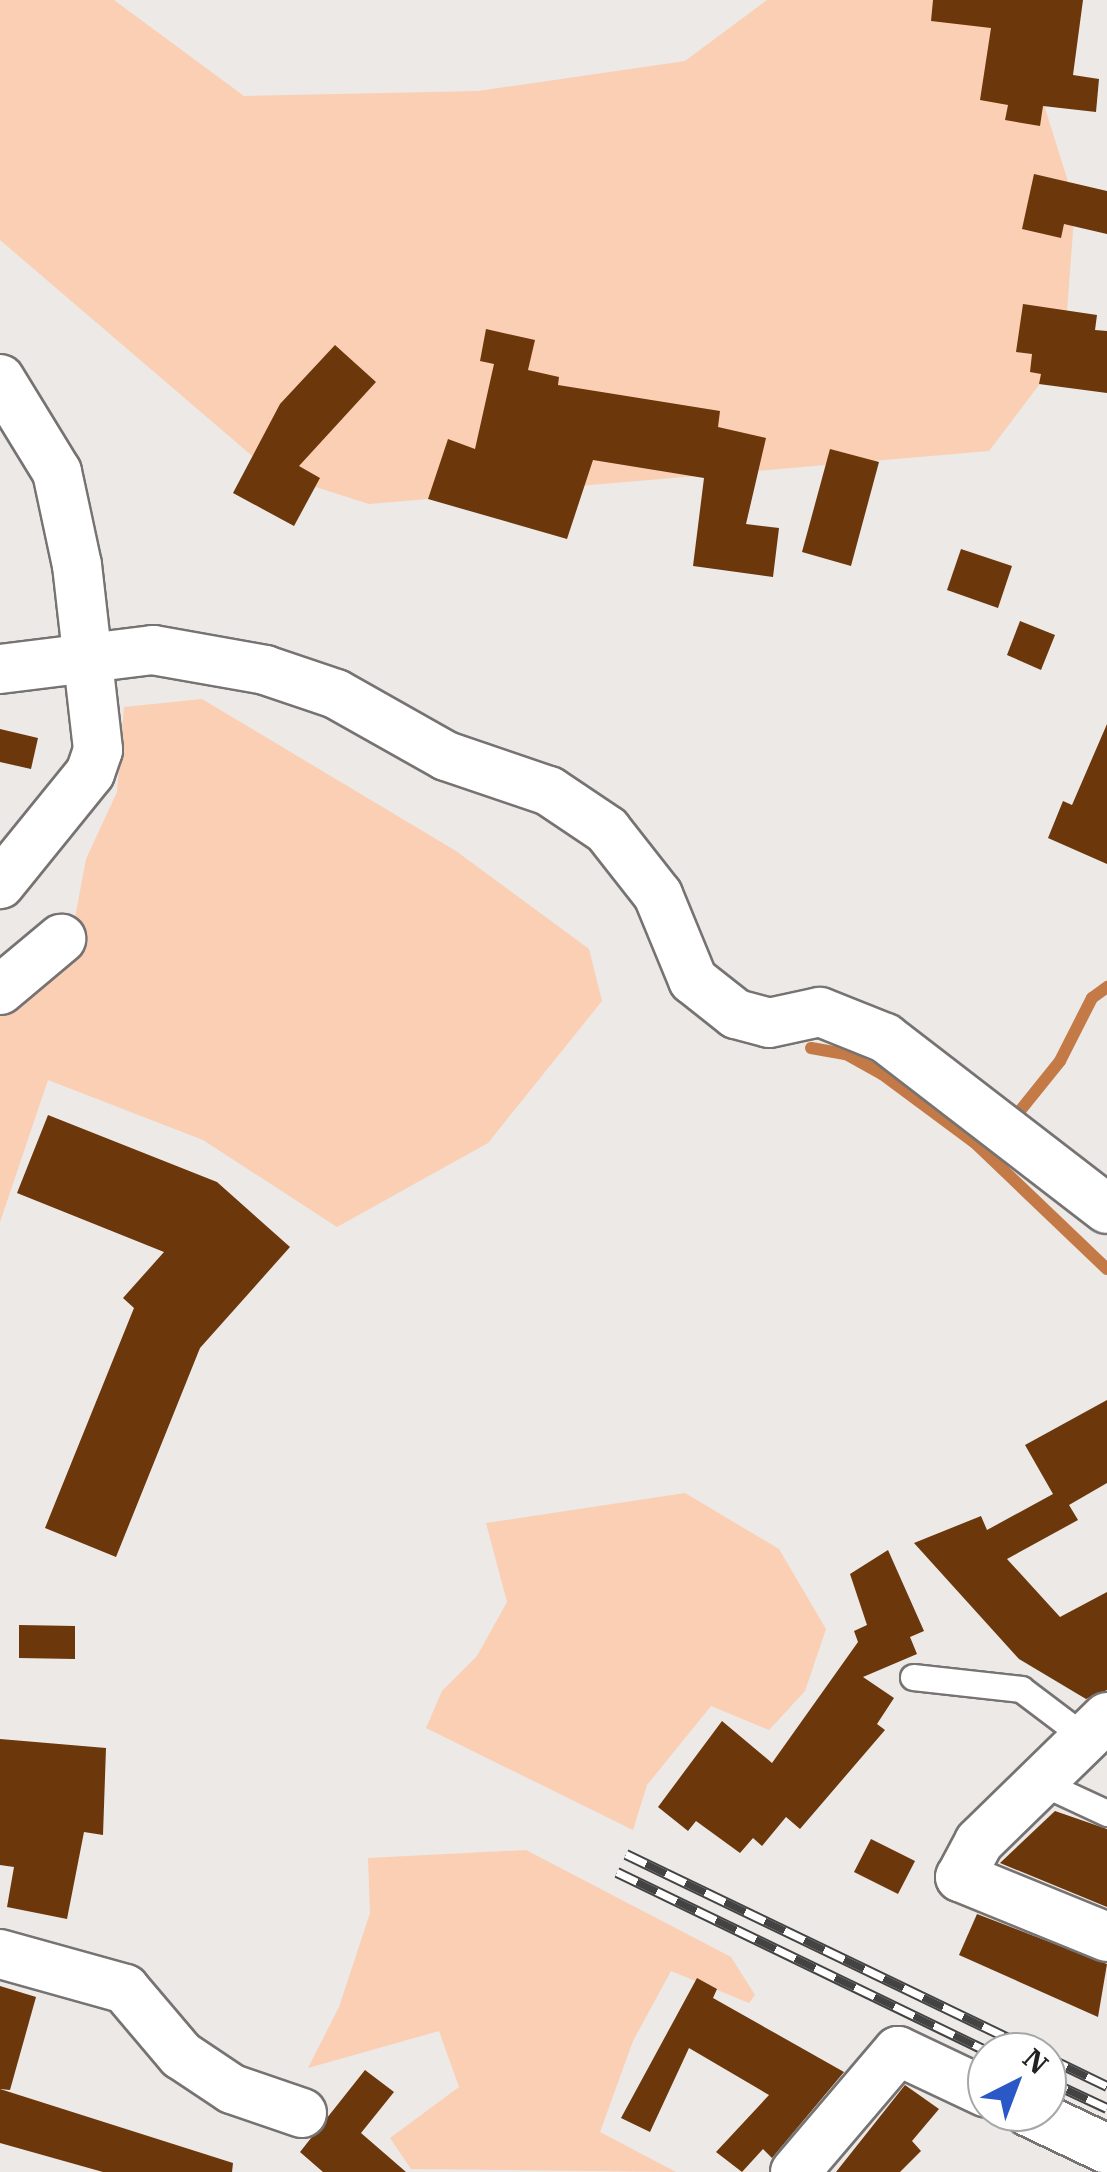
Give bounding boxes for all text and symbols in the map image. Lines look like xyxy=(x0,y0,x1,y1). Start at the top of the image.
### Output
north arrow xyxy=(967,2032,1067,2132)
text: N xyxy=(1015,2040,1057,2082)

